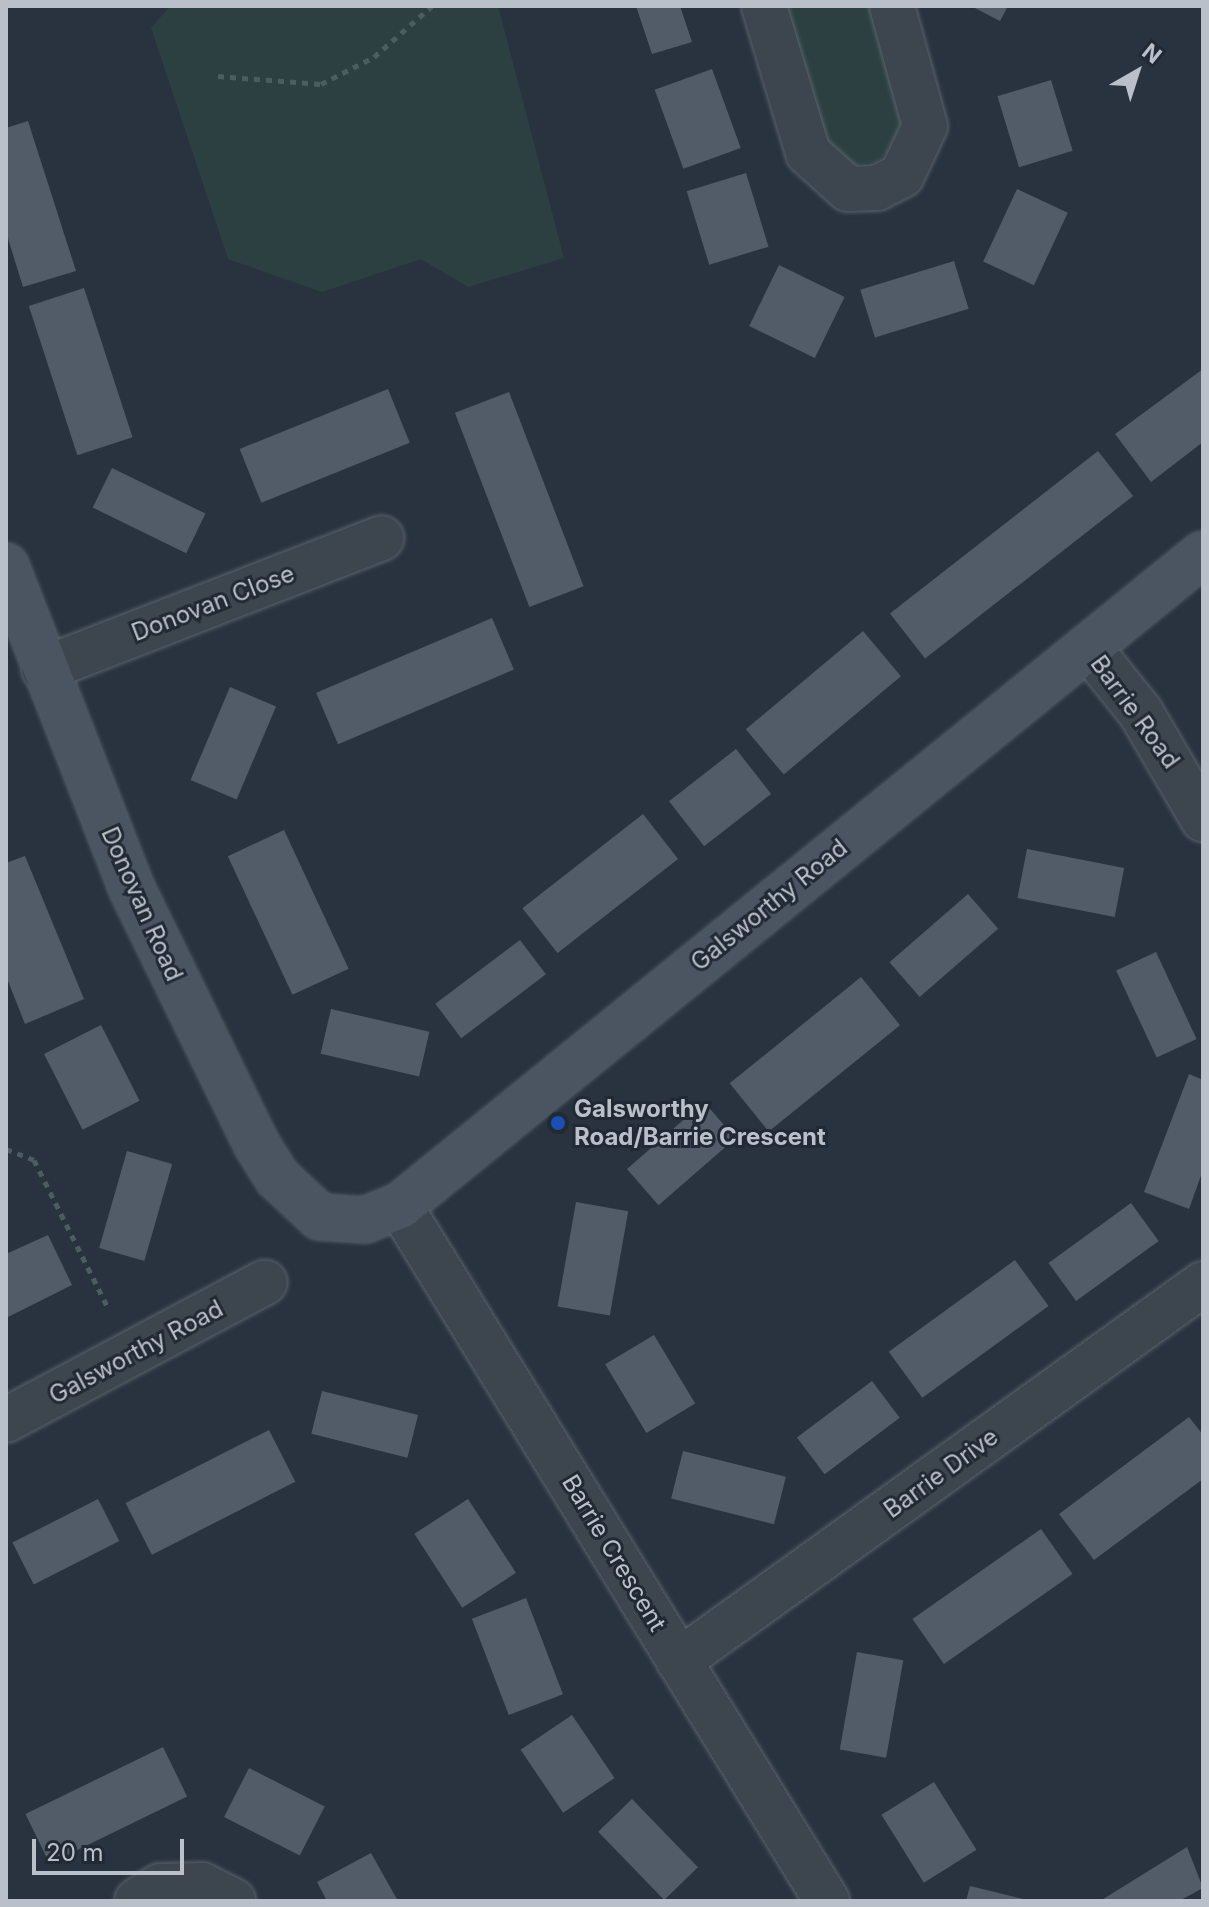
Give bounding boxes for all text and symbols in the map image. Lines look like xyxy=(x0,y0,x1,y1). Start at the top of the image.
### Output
north arrow xyxy=(1097,32,1177,112)
text: N xyxy=(1137,38,1167,69)
street label: Donovan Close xyxy=(128,559,298,647)
street label: Barrie Road xyxy=(1084,650,1186,774)
street label: Donovan Road xyxy=(95,823,189,985)
street label: Galsworthy Road xyxy=(685,833,853,977)
place label: Galsworthy Road/Barrie Crescent xyxy=(574,1095,826,1151)
marker: Galsworthy Road/Barrie Crescent xyxy=(549,1114,567,1132)
street label: Galsworthy Road xyxy=(44,1294,228,1410)
street label: Barrie Drive xyxy=(878,1422,1004,1524)
street label: Barrie Crescent xyxy=(556,1470,672,1636)
scale bar xyxy=(36,1823,188,1873)
text: 20 m xyxy=(46,1838,104,1867)

